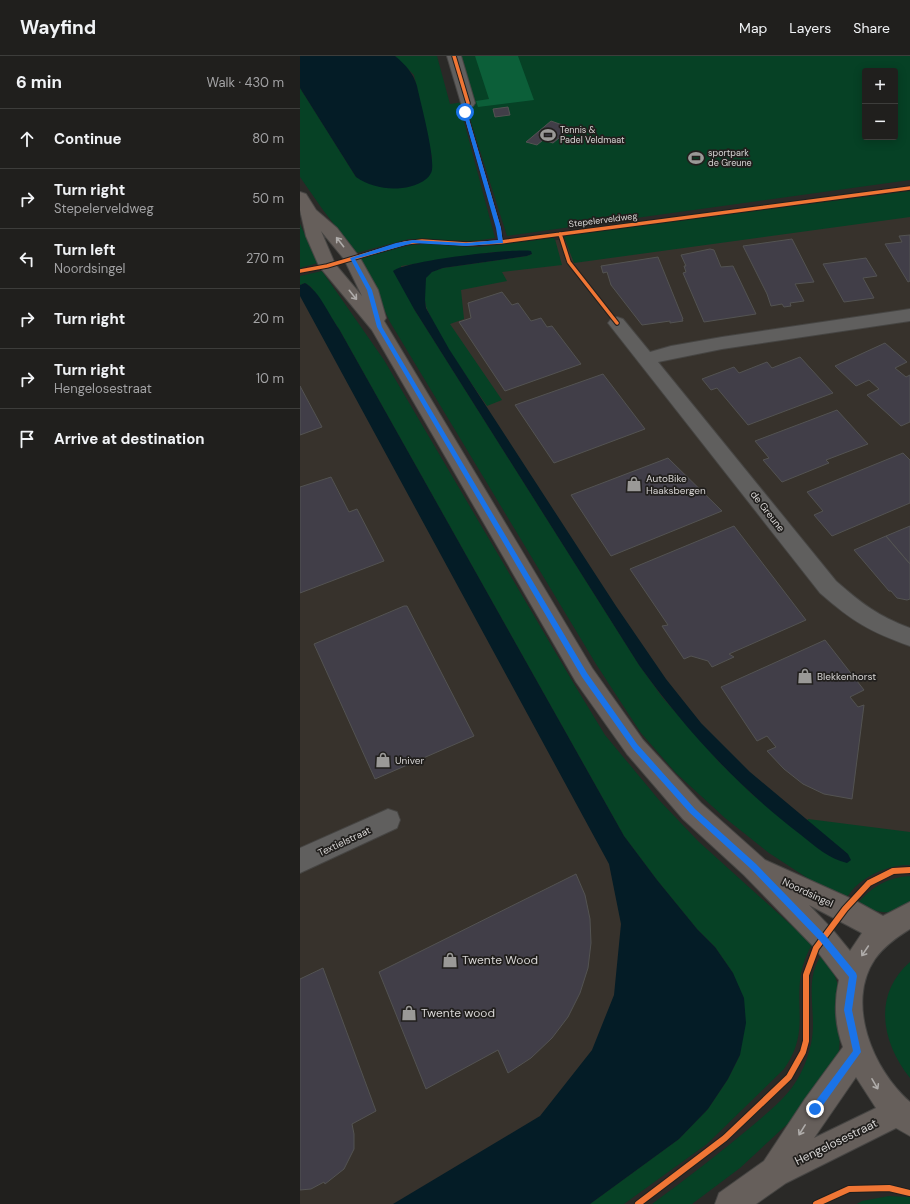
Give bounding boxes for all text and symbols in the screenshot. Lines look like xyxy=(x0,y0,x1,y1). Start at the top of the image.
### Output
text: Wayfind xyxy=(20,15,96,40)
text: Map xyxy=(739,19,767,37)
text: Layers xyxy=(789,19,831,37)
text: Share xyxy=(853,19,890,37)
map controls xyxy=(862,68,898,140)
button: + xyxy=(862,68,898,104)
text: 6 min xyxy=(16,71,62,93)
text: Walk · 430 m xyxy=(207,74,284,91)
route start xyxy=(456,103,474,121)
button: − xyxy=(862,104,898,140)
place label: Tennis & Padel Veldmaat xyxy=(560,124,625,146)
sports icon: Tennis & Padel Veldmaat xyxy=(539,126,557,144)
icon: ahead xyxy=(16,128,38,150)
text: Continue xyxy=(54,129,122,149)
text: 80 m xyxy=(252,130,284,147)
place label: sportpark de Greune xyxy=(708,147,752,169)
sports icon: sportpark de Greune xyxy=(687,149,705,167)
text: Turn right xyxy=(54,180,125,200)
icon: right xyxy=(16,188,38,210)
text: 50 m xyxy=(252,190,284,207)
text: Stepelerveldweg xyxy=(54,200,154,217)
street label: Stepelerveldweg xyxy=(568,210,638,230)
one-way arrow xyxy=(336,237,344,248)
text: Turn left xyxy=(54,240,115,260)
icon: left xyxy=(16,248,38,270)
text: 270 m xyxy=(246,250,284,267)
text: Noordsingel xyxy=(54,260,126,277)
one-way arrow xyxy=(349,289,357,300)
icon: right xyxy=(16,308,38,330)
text: Turn right xyxy=(54,309,125,329)
text: 20 m xyxy=(253,310,284,327)
text: Turn right xyxy=(54,360,125,380)
icon: right xyxy=(16,368,38,390)
text: 10 m xyxy=(256,370,284,387)
text: Hengelosestraat xyxy=(54,380,152,397)
icon: arrive xyxy=(16,428,38,450)
text: Arrive at destination xyxy=(54,429,205,449)
place label: AutoBike Haaksbergen xyxy=(646,472,706,497)
shop icon: AutoBike Haaksbergen xyxy=(625,475,643,493)
street label: de Greune xyxy=(748,488,788,535)
shop icon: Blekkenhorst xyxy=(796,667,814,685)
place label: Blekkenhorst xyxy=(817,670,876,683)
shop icon: Univer xyxy=(374,751,392,769)
place label: Univer xyxy=(395,754,424,767)
street label: Textielstraat xyxy=(316,824,373,859)
street label: Noordsingel xyxy=(780,875,835,910)
one-way arrow xyxy=(861,946,869,957)
shop icon: Twente Wood xyxy=(441,951,459,969)
place label: Twente Wood xyxy=(462,952,538,968)
shop icon: Twente wood xyxy=(400,1004,418,1022)
place label: Twente wood xyxy=(421,1005,495,1021)
one-way arrow xyxy=(871,1078,879,1090)
route end xyxy=(806,1100,824,1118)
street label: Hengelosestraat xyxy=(792,1115,880,1169)
one-way arrow xyxy=(798,1124,806,1135)

